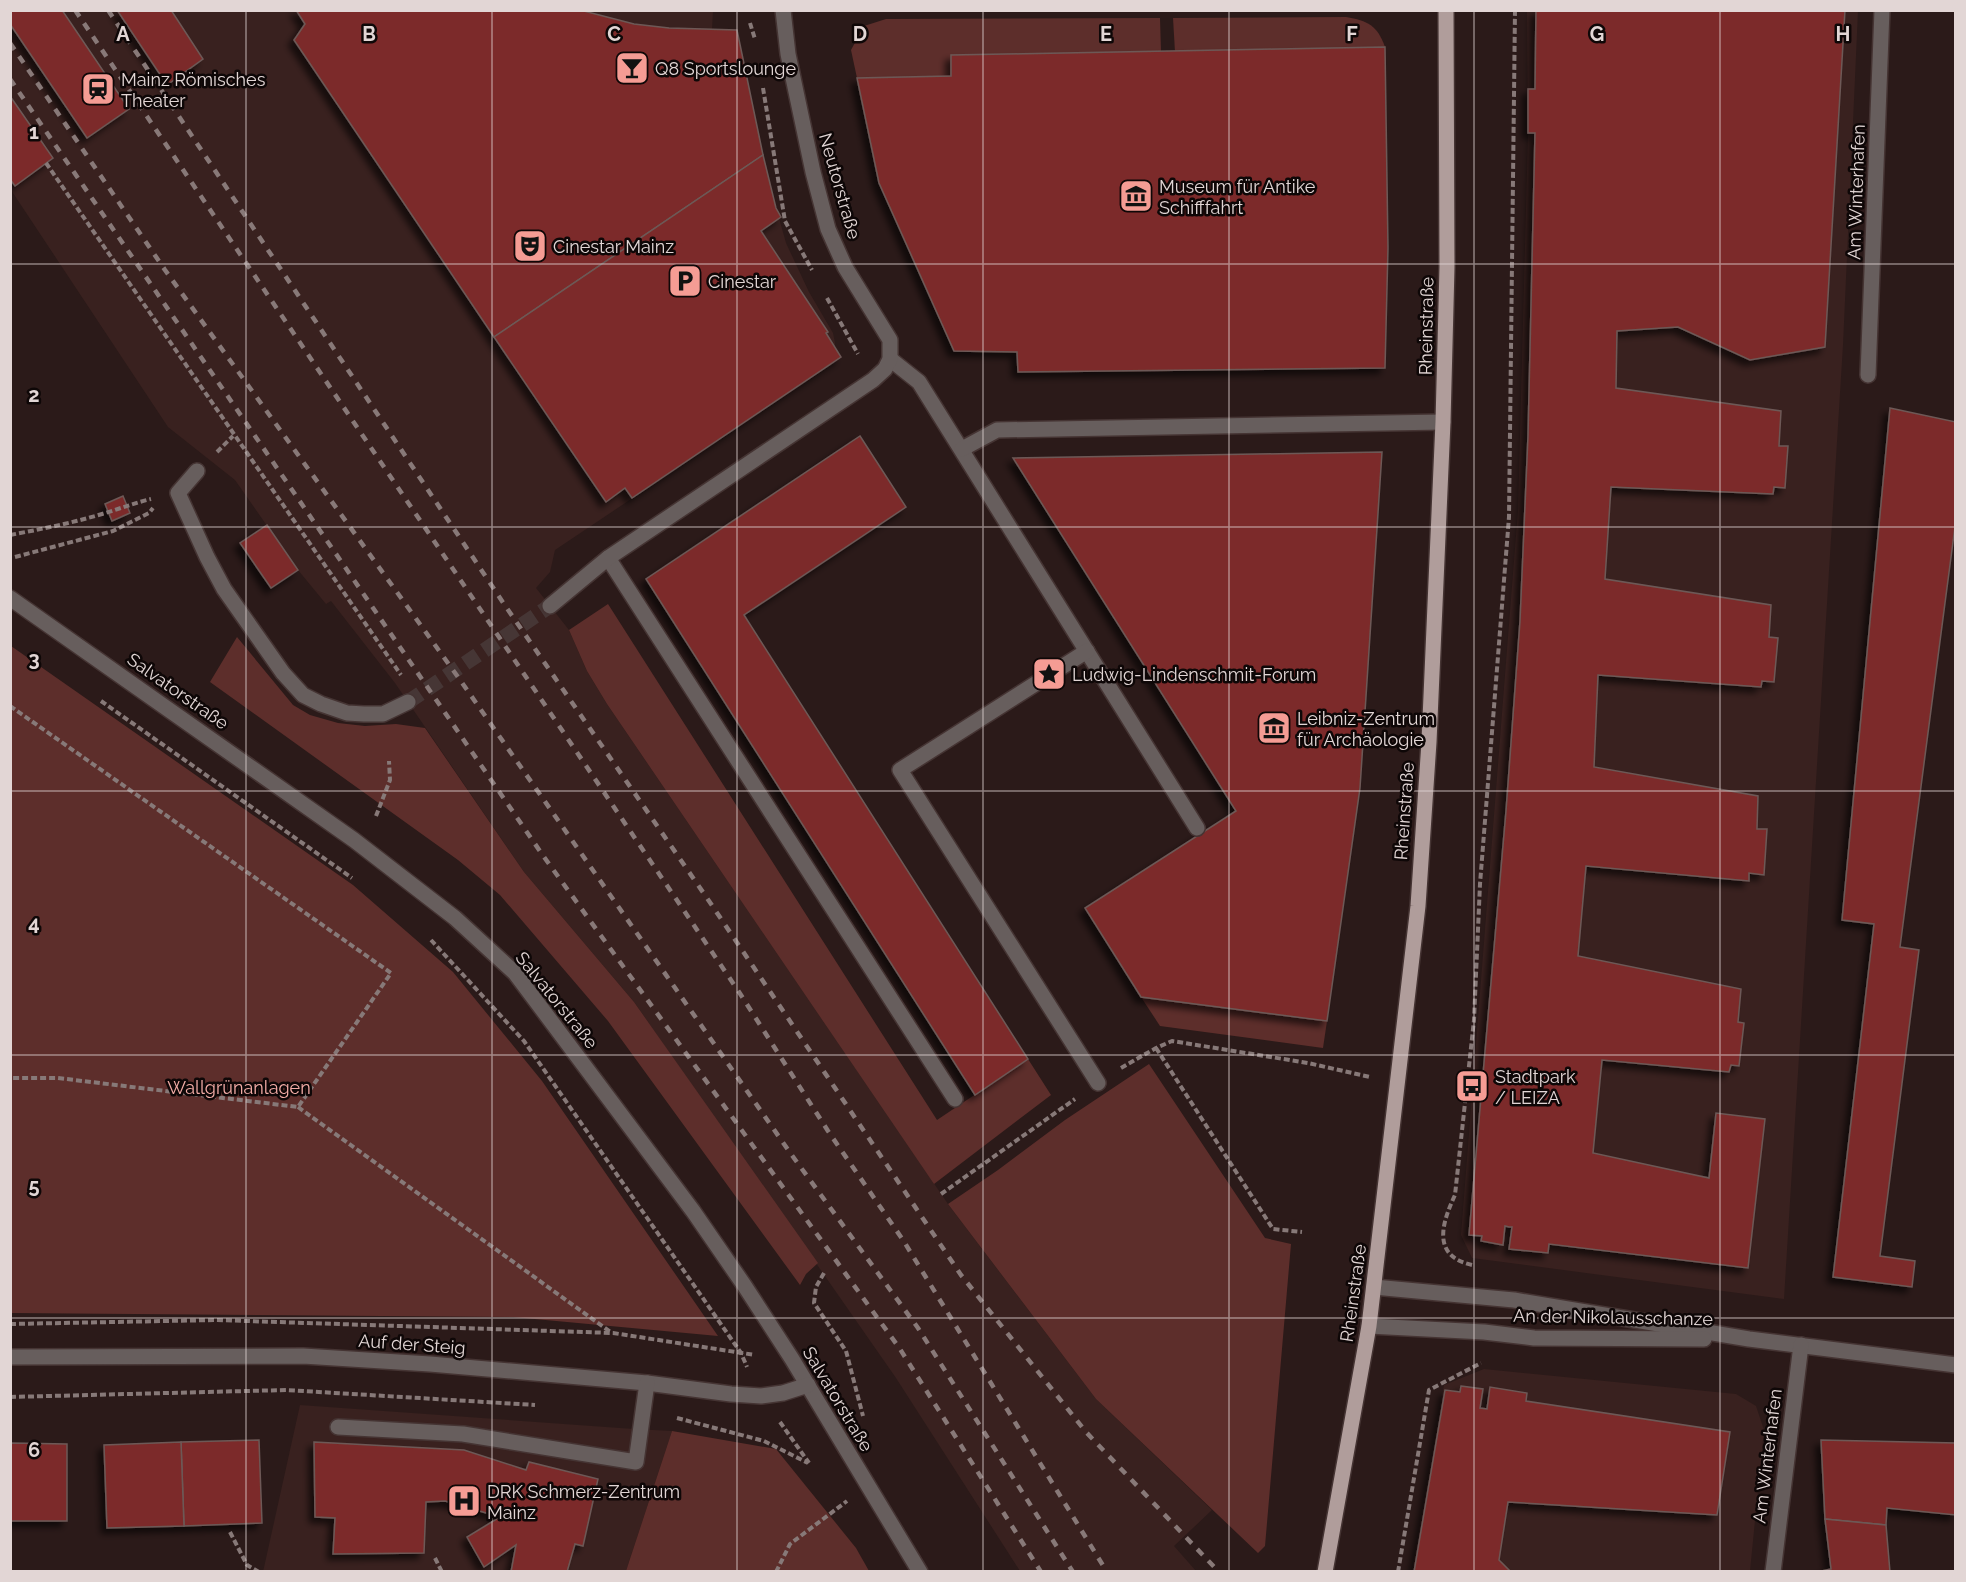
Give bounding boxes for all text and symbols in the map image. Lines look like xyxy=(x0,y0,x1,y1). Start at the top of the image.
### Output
text: A xyxy=(116,22,130,46)
text: B xyxy=(362,22,376,46)
text: C xyxy=(607,22,621,46)
text: D xyxy=(853,22,867,46)
text: E xyxy=(1100,22,1112,46)
text: F xyxy=(1346,22,1358,46)
text: G xyxy=(1590,22,1604,46)
text: H xyxy=(1836,22,1850,46)
bar icon: Q8 Sportslounge xyxy=(614,50,650,86)
place label: Q8 Sportslounge xyxy=(655,58,796,79)
place label: Mainz Römisches Theater xyxy=(121,69,266,111)
station icon: Mainz Römisches Theater xyxy=(80,71,116,107)
text: 1 xyxy=(29,120,39,144)
street label: Am Winterhafen xyxy=(1843,124,1869,260)
street label: Neutorstraße xyxy=(815,131,865,242)
place label: Museum für Antike Schifffahrt xyxy=(1159,176,1316,218)
museum icon: Museum für Antike Schifffahrt xyxy=(1118,178,1154,214)
theatre icon: Cinestar Mainz xyxy=(512,228,548,264)
place label: Cinestar Mainz xyxy=(553,236,674,257)
parking icon: Cinestar xyxy=(667,263,703,299)
place label: Cinestar xyxy=(708,271,777,292)
street label: Rheinstraße xyxy=(1415,276,1437,375)
text: 2 xyxy=(28,383,40,407)
text: 3 xyxy=(28,647,40,671)
street label: Salvatorstraße xyxy=(123,648,233,734)
place icon: Ludwig-Lindenschmit-Forum xyxy=(1031,656,1067,692)
place label: Ludwig-Lindenschmit-Forum xyxy=(1072,664,1316,685)
place label: Leibniz-Zentrum für Archäologie xyxy=(1297,708,1435,750)
museum icon: Leibniz-Zentrum für Archäologie xyxy=(1256,710,1292,746)
street label: Rheinstraße xyxy=(1390,761,1418,861)
text: 4 xyxy=(28,911,40,935)
street label: Salvatorstraße xyxy=(512,947,603,1053)
place label: Stadtpark / LEIZA xyxy=(1495,1066,1576,1108)
bus stop icon: Stadtpark / LEIZA xyxy=(1454,1068,1490,1104)
park label: Wallgrünanlagen xyxy=(167,1077,311,1098)
text: 5 xyxy=(28,1174,40,1198)
street label: Rheinstraße xyxy=(1336,1242,1370,1343)
street label: An der Nikolausschanze xyxy=(1513,1305,1713,1329)
street label: Auf der Steig xyxy=(358,1330,466,1358)
street label: Salvatorstraße xyxy=(798,1343,878,1456)
street label: Am Winterhafen xyxy=(1748,1387,1786,1525)
text: 6 xyxy=(28,1438,40,1462)
place label: DRK Schmerz-Zentrum Mainz xyxy=(487,1481,680,1523)
hospital icon: DRK Schmerz-Zentrum Mainz xyxy=(446,1483,482,1519)

